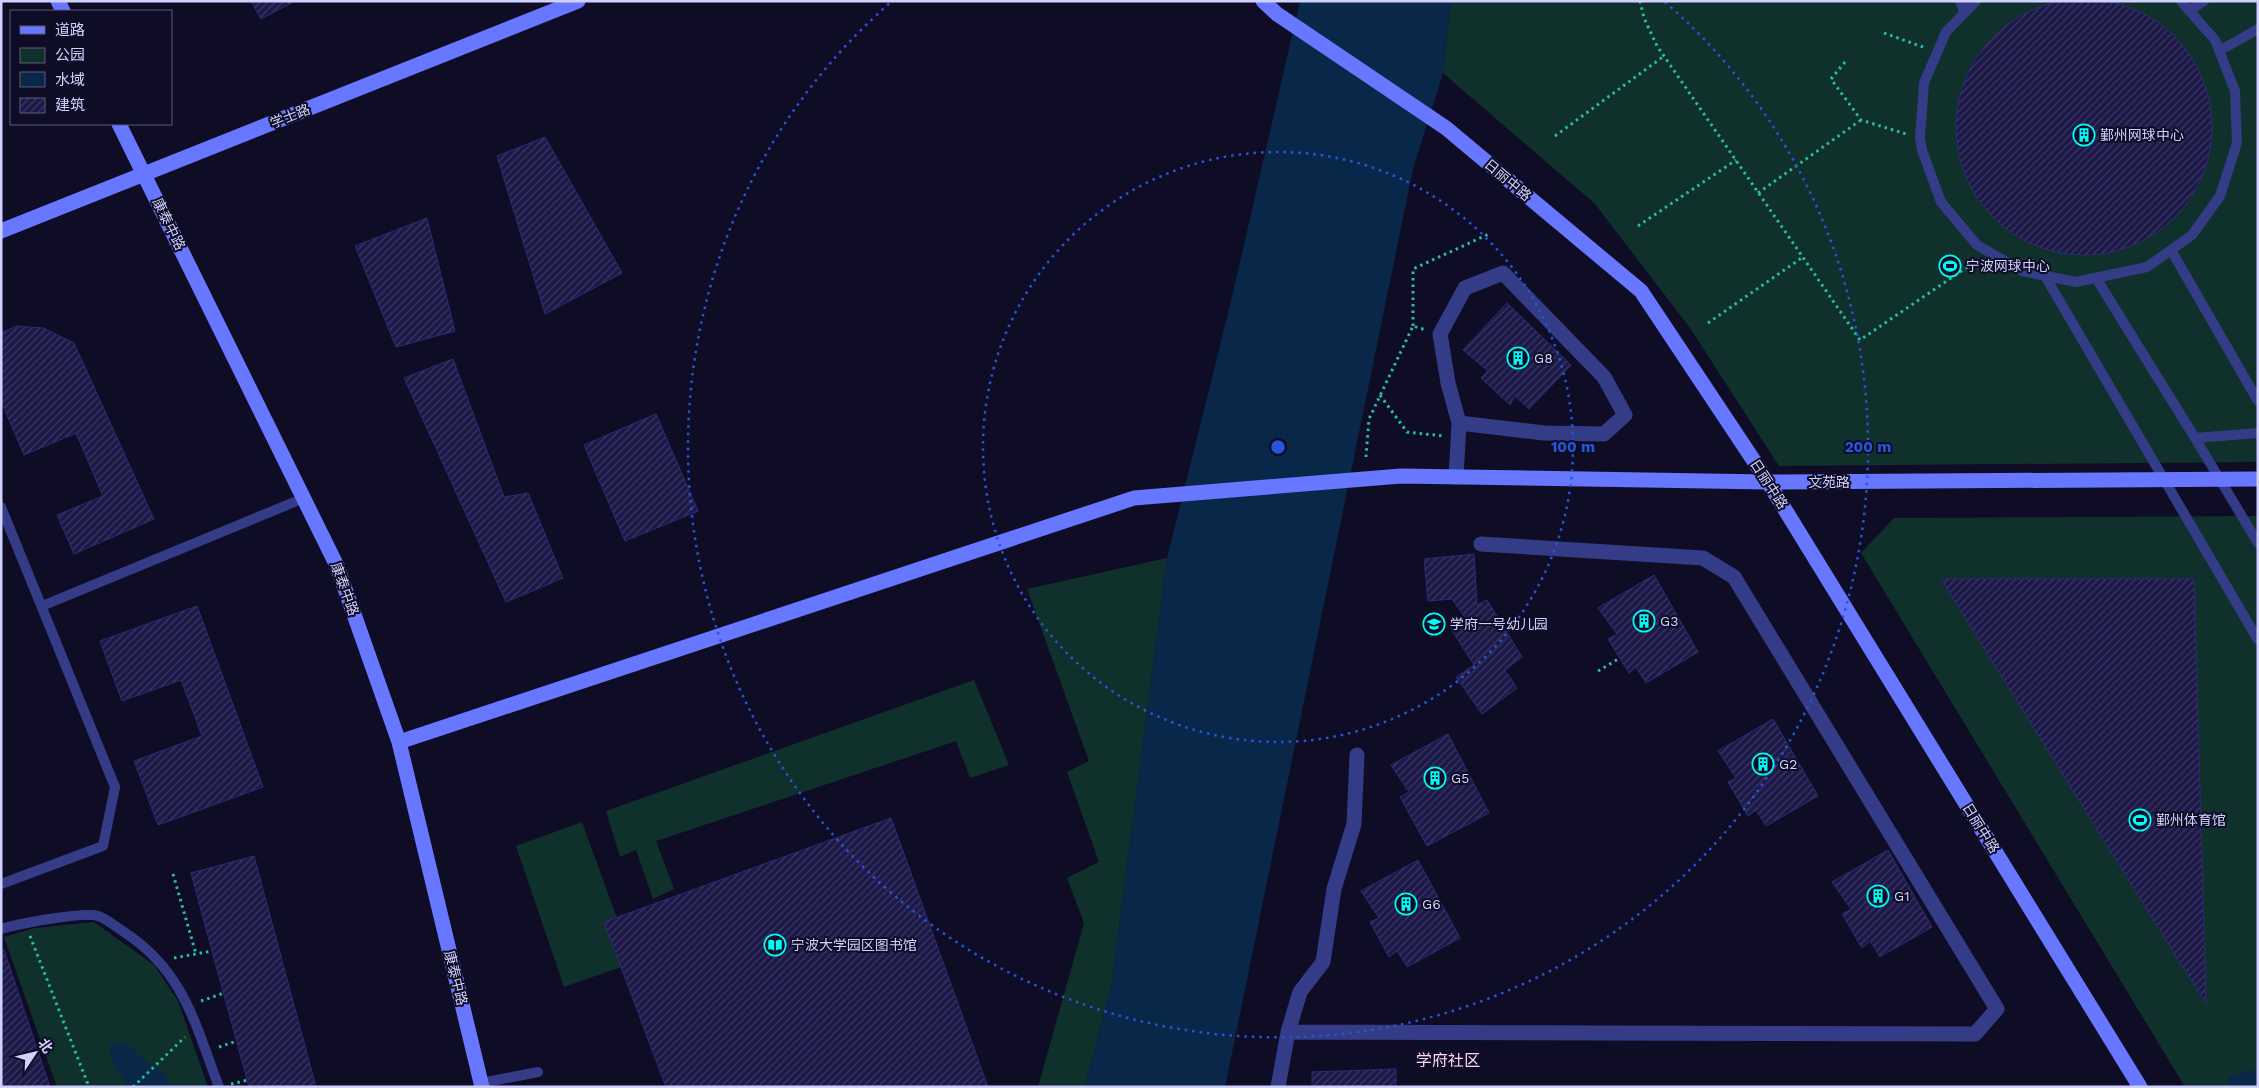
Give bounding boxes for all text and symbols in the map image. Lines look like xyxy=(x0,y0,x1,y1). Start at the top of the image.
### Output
legend xyxy=(10,10,172,125)
text: 道路 xyxy=(55,21,85,39)
text: 公园 xyxy=(55,46,85,64)
text: 水域 xyxy=(55,71,85,89)
text: 建筑 xyxy=(55,96,85,114)
street label: 学士路 xyxy=(268,101,312,131)
building icon: 鄞州网球中心 xyxy=(2072,123,2096,147)
place label: 鄞州网球中心 xyxy=(2100,127,2184,143)
street label: 日丽中路 xyxy=(1481,156,1535,204)
street label: 康泰中路 xyxy=(150,195,188,253)
sports icon: 宁波网球中心 xyxy=(1938,254,1962,278)
place label: 宁波网球中心 xyxy=(1966,258,2050,274)
building icon: G8 xyxy=(1506,346,1530,370)
place label: G8 xyxy=(1534,350,1553,366)
centre of rings xyxy=(1269,438,1287,456)
text: 100 m xyxy=(1551,438,1595,456)
text: 200 m xyxy=(1845,438,1891,456)
street label: 日丽中路 xyxy=(1747,456,1791,512)
street label: 文苑路 xyxy=(1808,474,1850,490)
street label: 康泰中路 xyxy=(328,560,362,618)
building icon: G3 xyxy=(1632,609,1656,633)
school or university icon: 学府一号幼儿园 xyxy=(1422,612,1446,636)
place label: G3 xyxy=(1660,613,1678,629)
place label: 学府一号幼儿园 xyxy=(1450,616,1548,632)
building icon: G2 xyxy=(1751,752,1775,776)
place label: G2 xyxy=(1779,756,1797,772)
building icon: G5 xyxy=(1423,766,1447,790)
place label: G5 xyxy=(1451,770,1469,786)
street label: 日丽中路 xyxy=(1959,800,2003,856)
sports icon: 鄞州体育馆 xyxy=(2128,808,2152,832)
place label: 鄞州体育馆 xyxy=(2156,812,2226,828)
building icon: G1 xyxy=(1866,884,1890,908)
place label: G1 xyxy=(1894,888,1910,904)
building icon: G6 xyxy=(1394,892,1418,916)
place label: G6 xyxy=(1422,896,1441,912)
library icon: 宁波大学园区图书馆 xyxy=(763,933,787,957)
place label: 宁波大学园区图书馆 xyxy=(791,937,917,953)
street label: 康泰中路 xyxy=(441,949,471,1007)
north arrow xyxy=(10,1028,60,1078)
text: 北 xyxy=(35,1035,56,1056)
district label: 学府社区 xyxy=(1416,1051,1480,1070)

